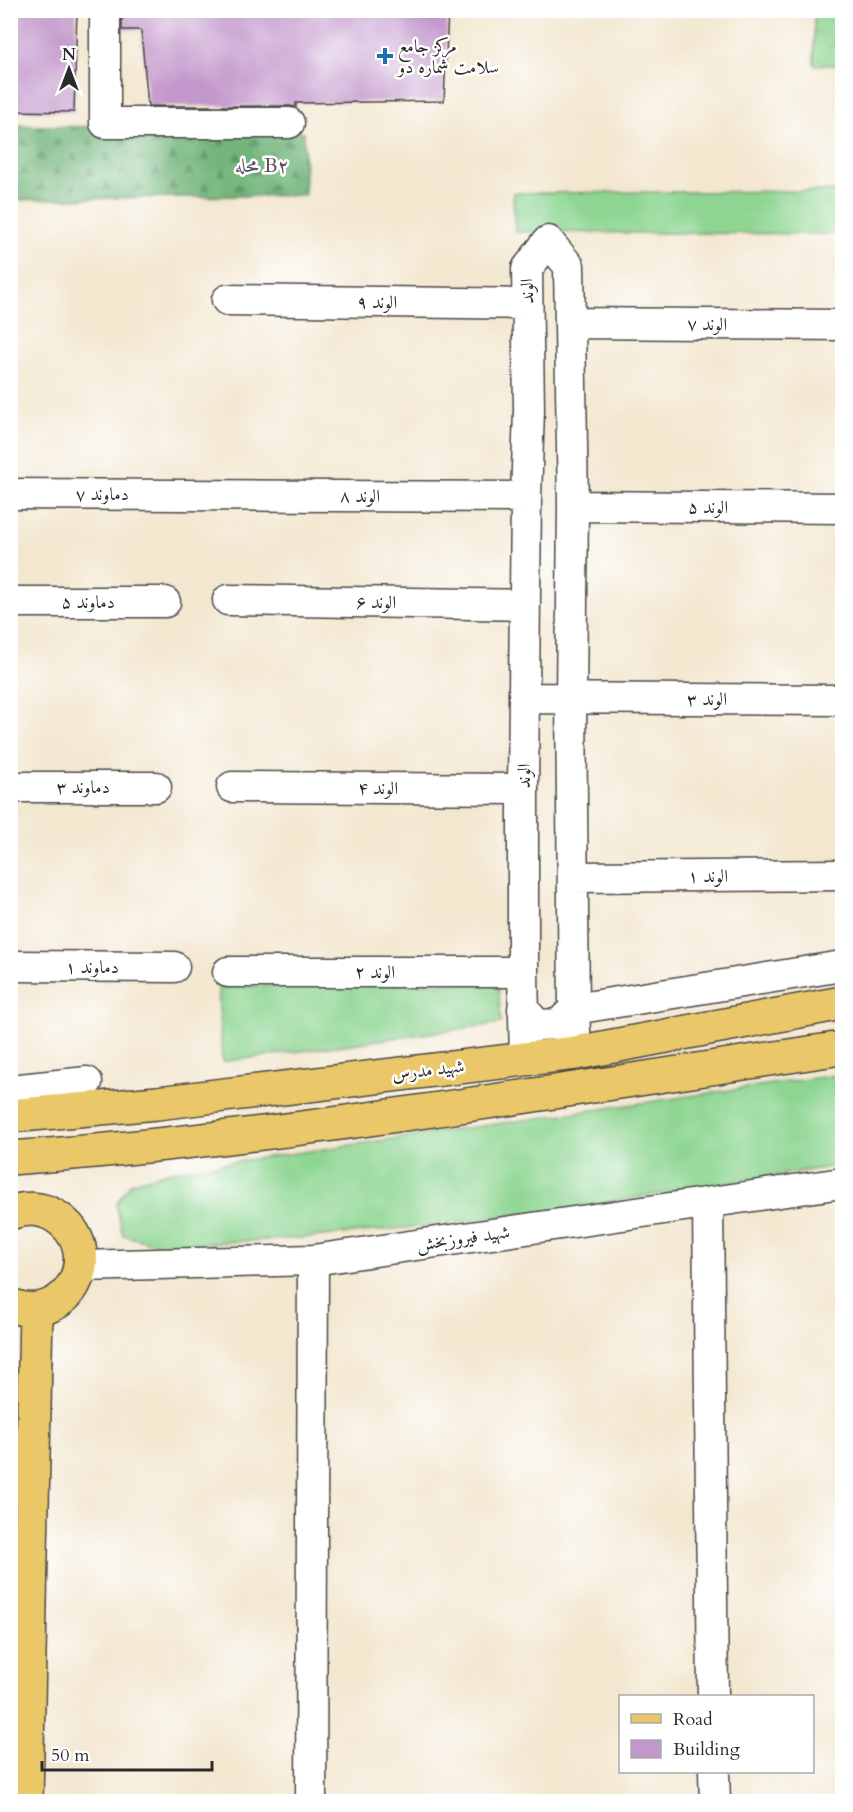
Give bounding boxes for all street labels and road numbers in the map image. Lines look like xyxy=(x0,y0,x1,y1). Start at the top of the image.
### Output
street label: الوند xyxy=(515,278,540,304)
street label: الوند ۹ xyxy=(357,290,397,315)
street label: الوند ۷ xyxy=(687,312,727,337)
street label: دماوند ۷ xyxy=(75,482,129,507)
street label: الوند ۸ xyxy=(340,484,380,509)
street label: الوند ۵ xyxy=(688,495,728,520)
street label: دماوند ۵ xyxy=(61,590,115,615)
street label: الوند ۶ xyxy=(356,590,396,615)
street label: الوند ۳ xyxy=(687,687,727,712)
street label: الوند xyxy=(512,763,537,789)
street label: دماوند ۳ xyxy=(56,775,110,800)
street label: الوند ۴ xyxy=(358,776,398,801)
street label: الوند ۱ xyxy=(688,864,728,889)
street label: دماوند ۱ xyxy=(65,955,119,980)
street label: الوند ۲ xyxy=(355,960,395,985)
street label: شهید مدرس xyxy=(390,1054,466,1087)
street label: شهید فیروزبخش xyxy=(415,1220,511,1257)

